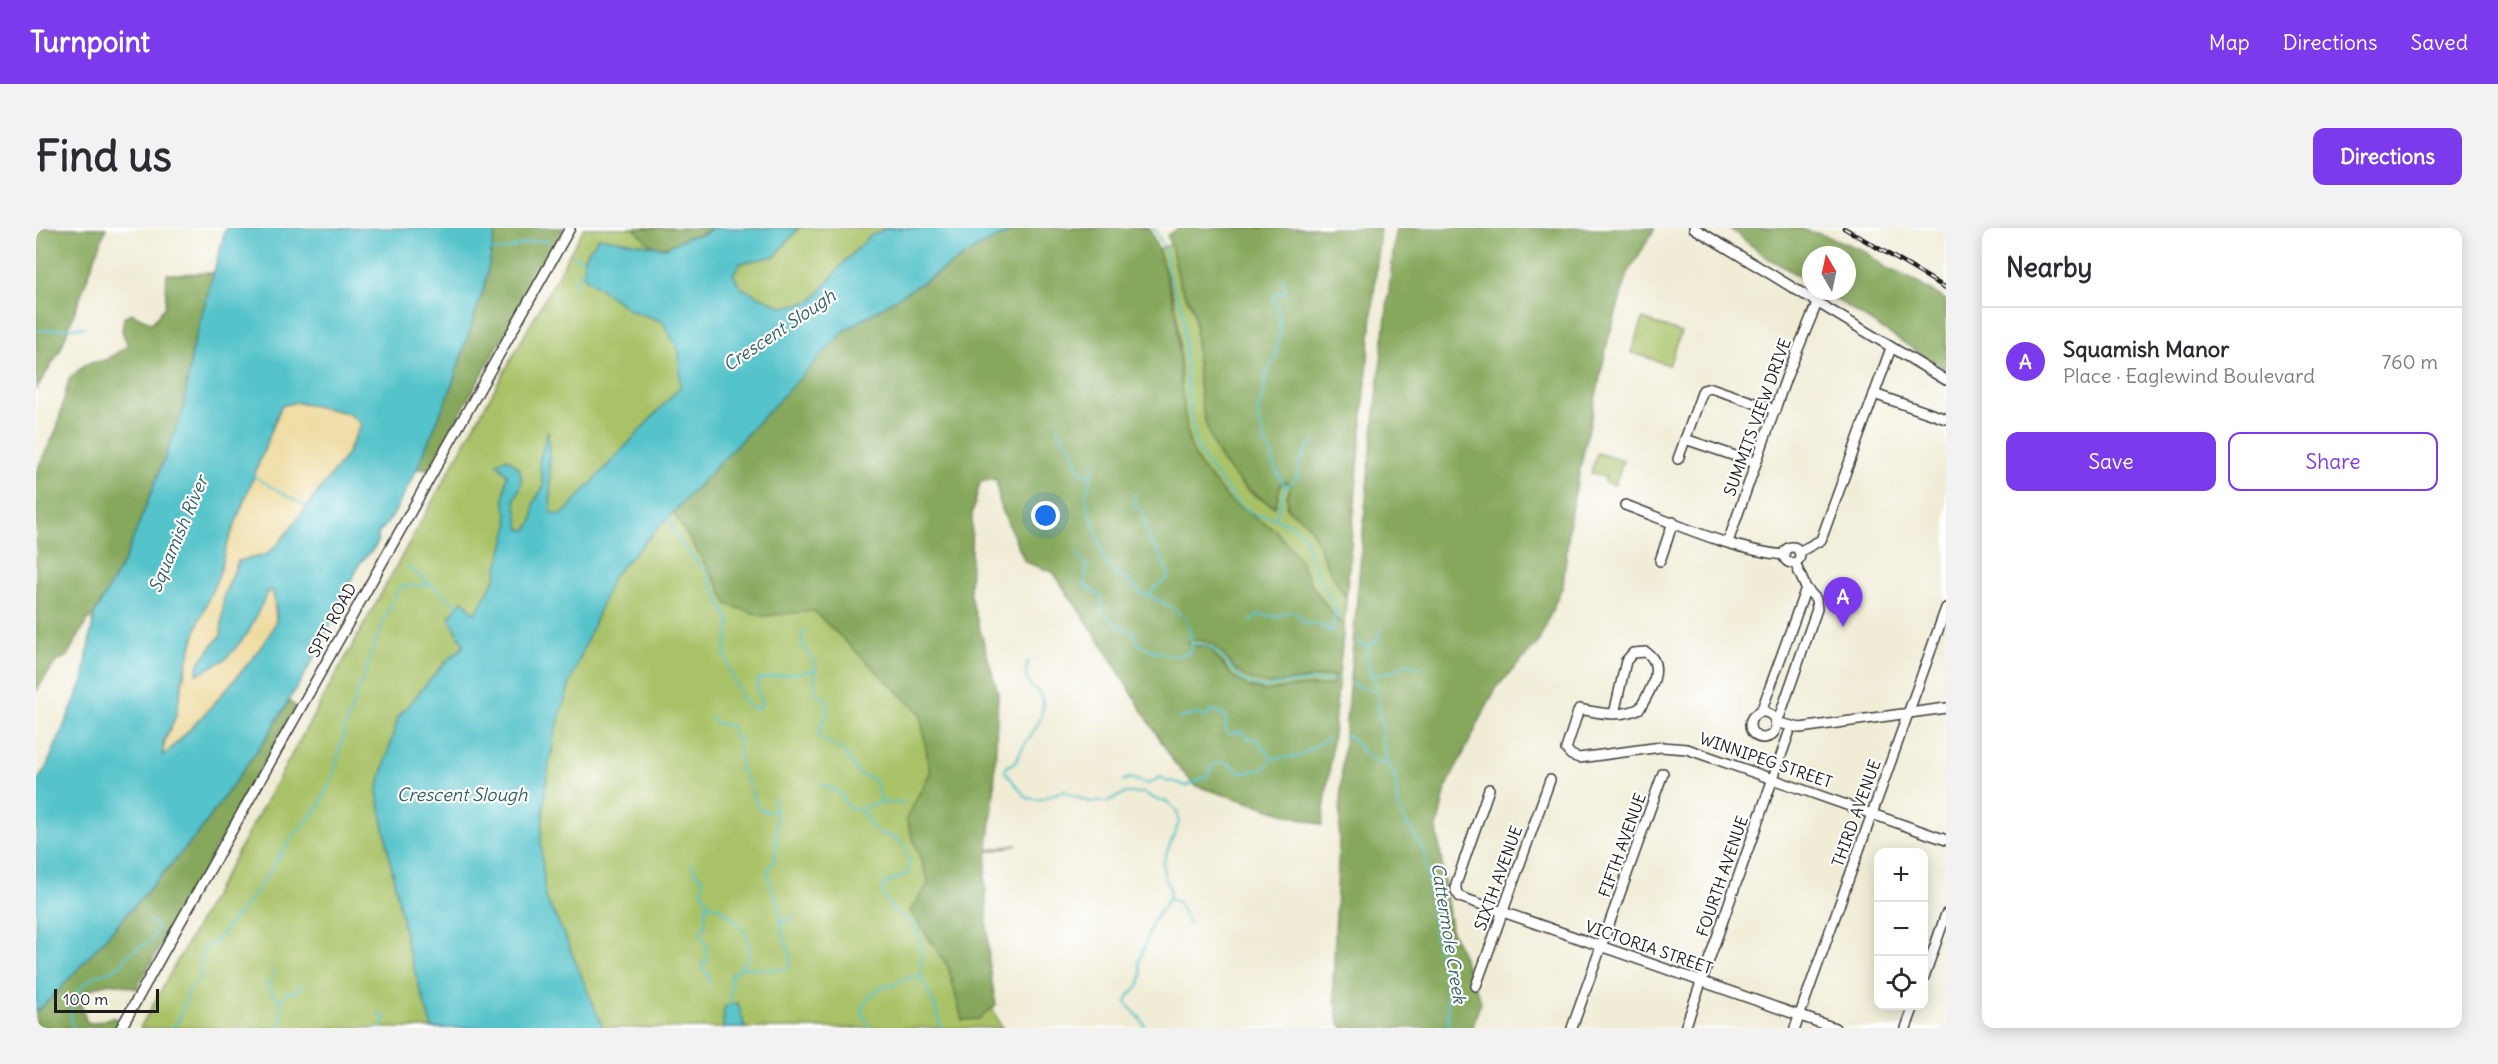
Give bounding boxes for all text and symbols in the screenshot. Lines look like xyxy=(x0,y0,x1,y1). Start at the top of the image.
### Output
text: Turnpoint xyxy=(30,24,150,60)
text: Map xyxy=(2209,29,2250,56)
text: Directions xyxy=(2283,29,2377,56)
text: Saved xyxy=(2410,29,2468,56)
button: Directions xyxy=(2313,128,2462,185)
text: Find us xyxy=(36,130,172,182)
north arrow xyxy=(1802,246,1856,300)
text: Nearby xyxy=(2006,251,2092,284)
water label: Crescent Slough xyxy=(718,284,840,376)
street label: SUMMITS VIEW DRIVE xyxy=(1719,335,1795,499)
text: Squamish Manor xyxy=(2063,335,2229,363)
text: A xyxy=(2019,349,2032,374)
text: 760 m xyxy=(2381,349,2438,374)
text: Place · Eaglewind Boulevard xyxy=(2063,363,2315,388)
button: Save xyxy=(2006,432,2216,491)
button: Share xyxy=(2228,432,2438,491)
water label: Squamish River xyxy=(143,470,214,596)
your location xyxy=(1031,501,1060,530)
pin: A xyxy=(1824,578,1862,627)
street label: SPIT ROAD xyxy=(303,579,361,661)
street label: WINNIPEG STREET xyxy=(1697,728,1835,792)
street label: THIRD AVENUE xyxy=(1827,757,1885,869)
water label: Crescent Slough xyxy=(397,783,528,806)
street label: FIFTH AVENUE xyxy=(1594,790,1650,900)
street label: FOURTH AVENUE xyxy=(1692,813,1752,939)
street label: SIXTH AVENUE xyxy=(1470,823,1526,933)
map controls xyxy=(1874,848,1928,1010)
button: + xyxy=(1874,848,1928,902)
water label: Cattermole Creek xyxy=(1427,861,1472,1007)
button: − xyxy=(1874,902,1928,956)
street label: VICTORIA STREET xyxy=(1583,916,1715,978)
button: locate xyxy=(1874,956,1928,1010)
scale bar xyxy=(54,986,159,1014)
text: 100 m xyxy=(63,989,108,1009)

